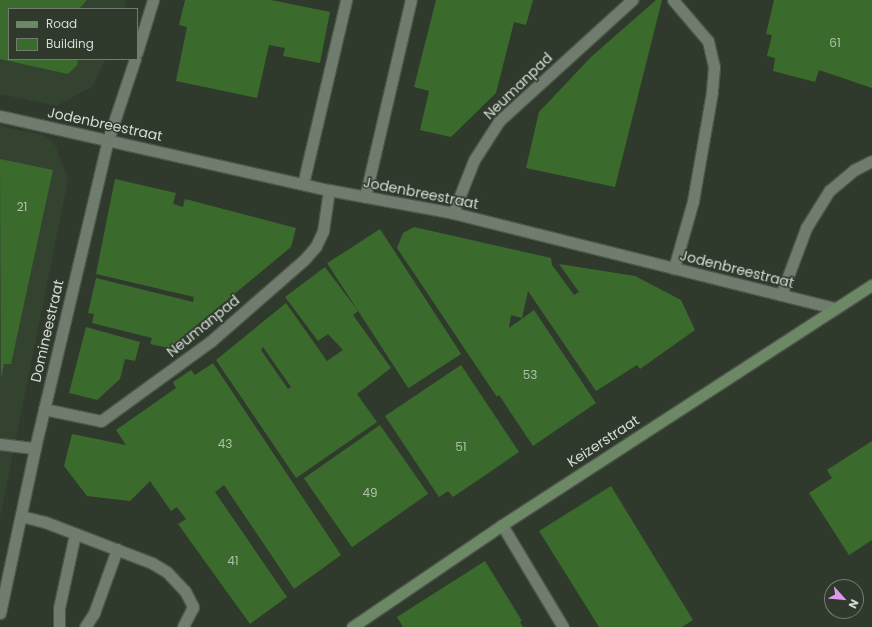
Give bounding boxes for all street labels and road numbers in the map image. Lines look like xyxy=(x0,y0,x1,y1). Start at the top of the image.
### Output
street label: Neumanpad xyxy=(480,49,556,123)
street label: Jodenbreestraat xyxy=(46,104,164,144)
street label: Jodenbreestraat xyxy=(362,174,480,212)
street label: Jodenbreestraat xyxy=(678,247,796,291)
street label: Domineestraat xyxy=(27,278,67,384)
street label: Neumanpad xyxy=(163,292,243,360)
street label: Keizerstraat xyxy=(564,412,642,470)

